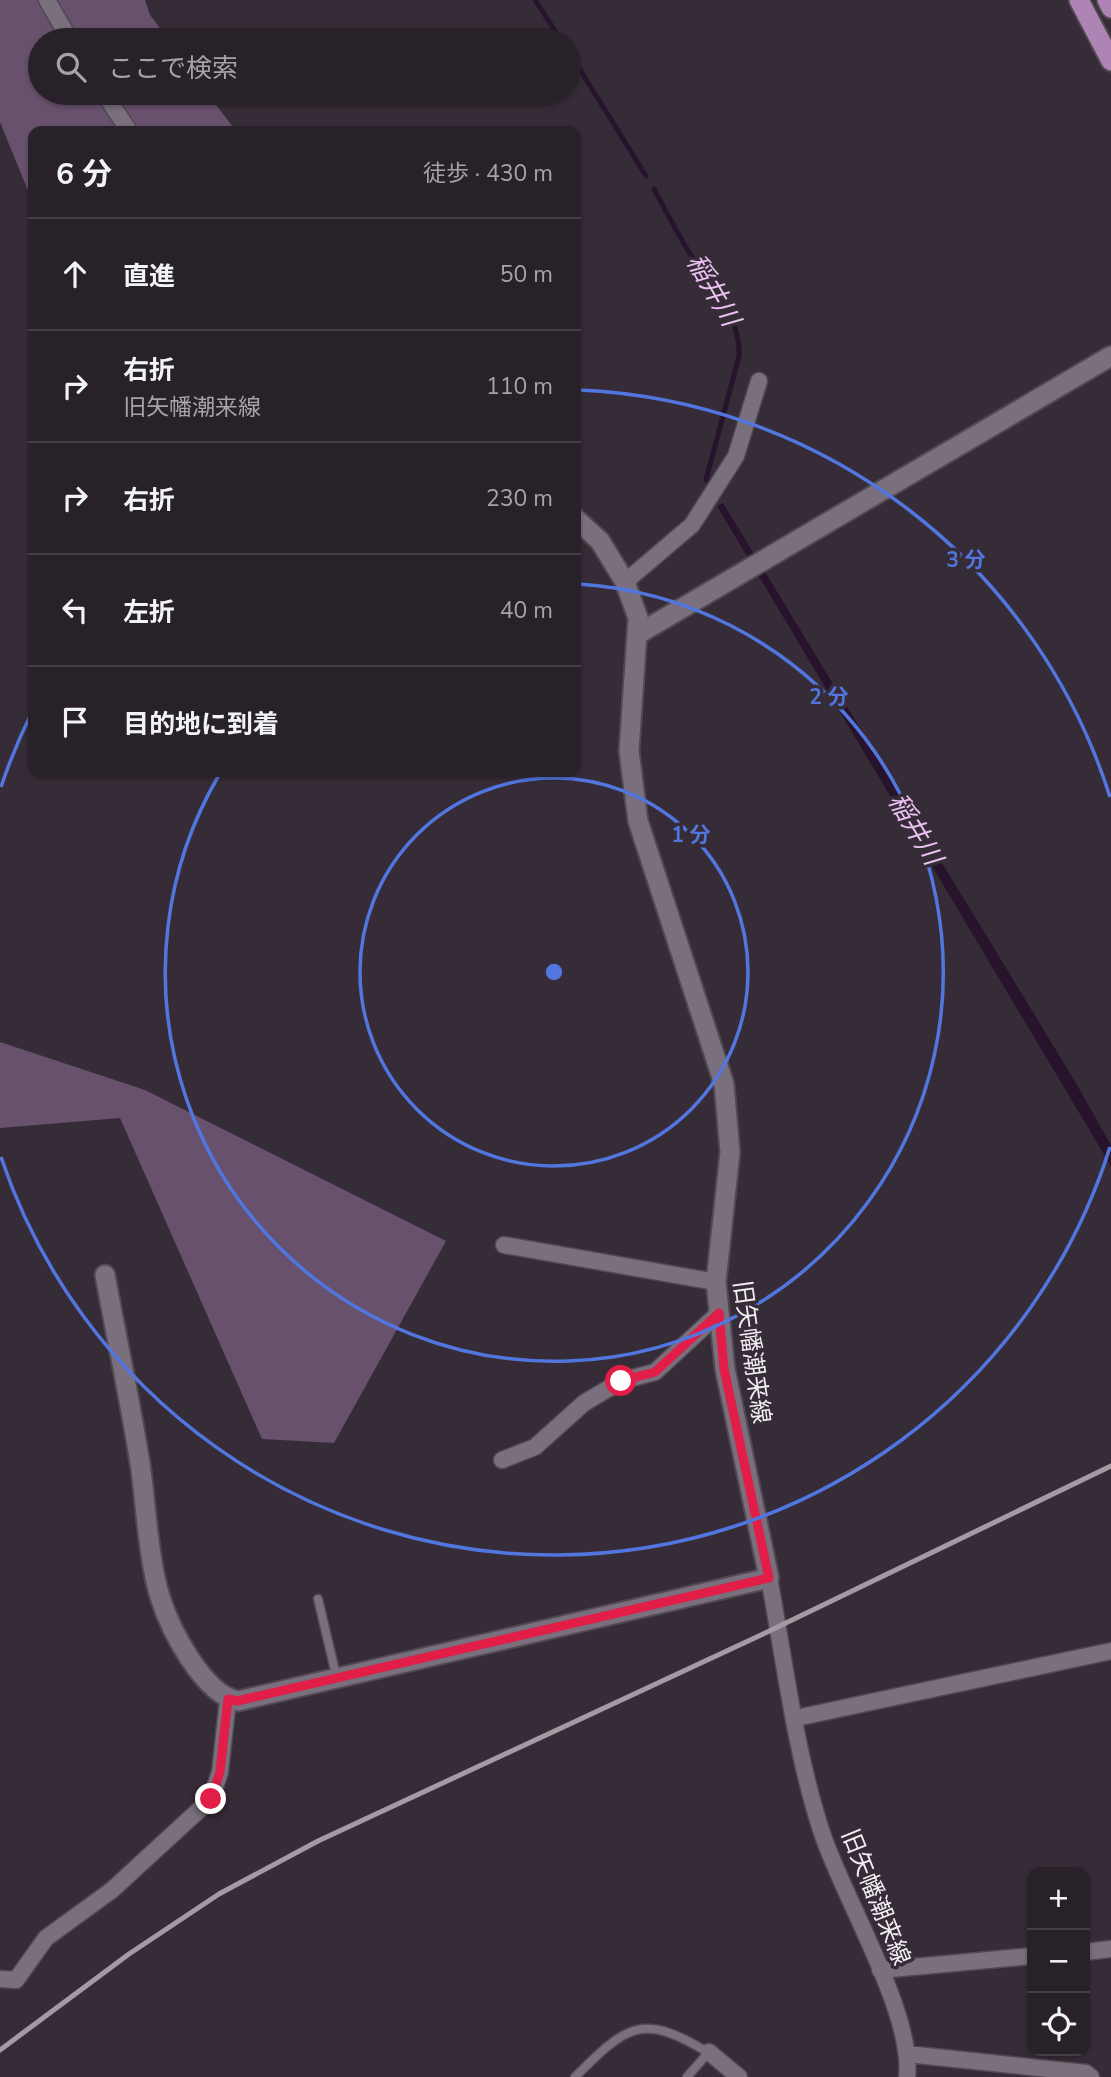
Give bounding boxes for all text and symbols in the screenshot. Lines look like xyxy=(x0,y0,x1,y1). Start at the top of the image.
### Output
search box xyxy=(28,28,581,105)
icon: search xyxy=(52,48,90,86)
text: ここで検索 xyxy=(108,51,238,86)
text: 6 分 xyxy=(56,154,112,195)
text: 徒歩 · 430 m xyxy=(423,158,553,189)
water label: 稲井川 xyxy=(678,247,749,335)
icon: ahead xyxy=(56,255,94,293)
text: 直進 xyxy=(123,259,175,294)
text: 50 m xyxy=(500,259,553,290)
text: 右折 xyxy=(123,353,175,388)
icon: right xyxy=(56,367,94,405)
text: 110 m xyxy=(486,371,553,402)
text: 旧矢幡潮来線 xyxy=(123,392,261,423)
icon: right xyxy=(56,479,94,517)
text: 右折 xyxy=(123,483,175,518)
text: 230 m xyxy=(486,483,553,514)
text: 3 分 xyxy=(946,546,986,574)
icon: left xyxy=(56,591,94,629)
text: 左折 xyxy=(123,595,175,630)
text: 40 m xyxy=(500,595,553,626)
text: 2 分 xyxy=(809,683,849,711)
icon: arrive xyxy=(56,703,94,741)
text: 目的地に到着 xyxy=(123,707,279,742)
water label: 稲井川 xyxy=(880,787,952,874)
text: 1 分 xyxy=(671,821,711,849)
centre of rings xyxy=(542,960,566,984)
street label: 旧矢幡潮来線 xyxy=(726,1278,778,1426)
route start xyxy=(605,1365,636,1396)
route end xyxy=(195,1783,226,1814)
street label: 旧矢幡潮来線 xyxy=(834,1824,918,1970)
map controls xyxy=(1027,1867,1090,2056)
button: + xyxy=(1027,1867,1090,1930)
button: − xyxy=(1027,1930,1090,1993)
button: locate xyxy=(1027,1993,1090,2056)

